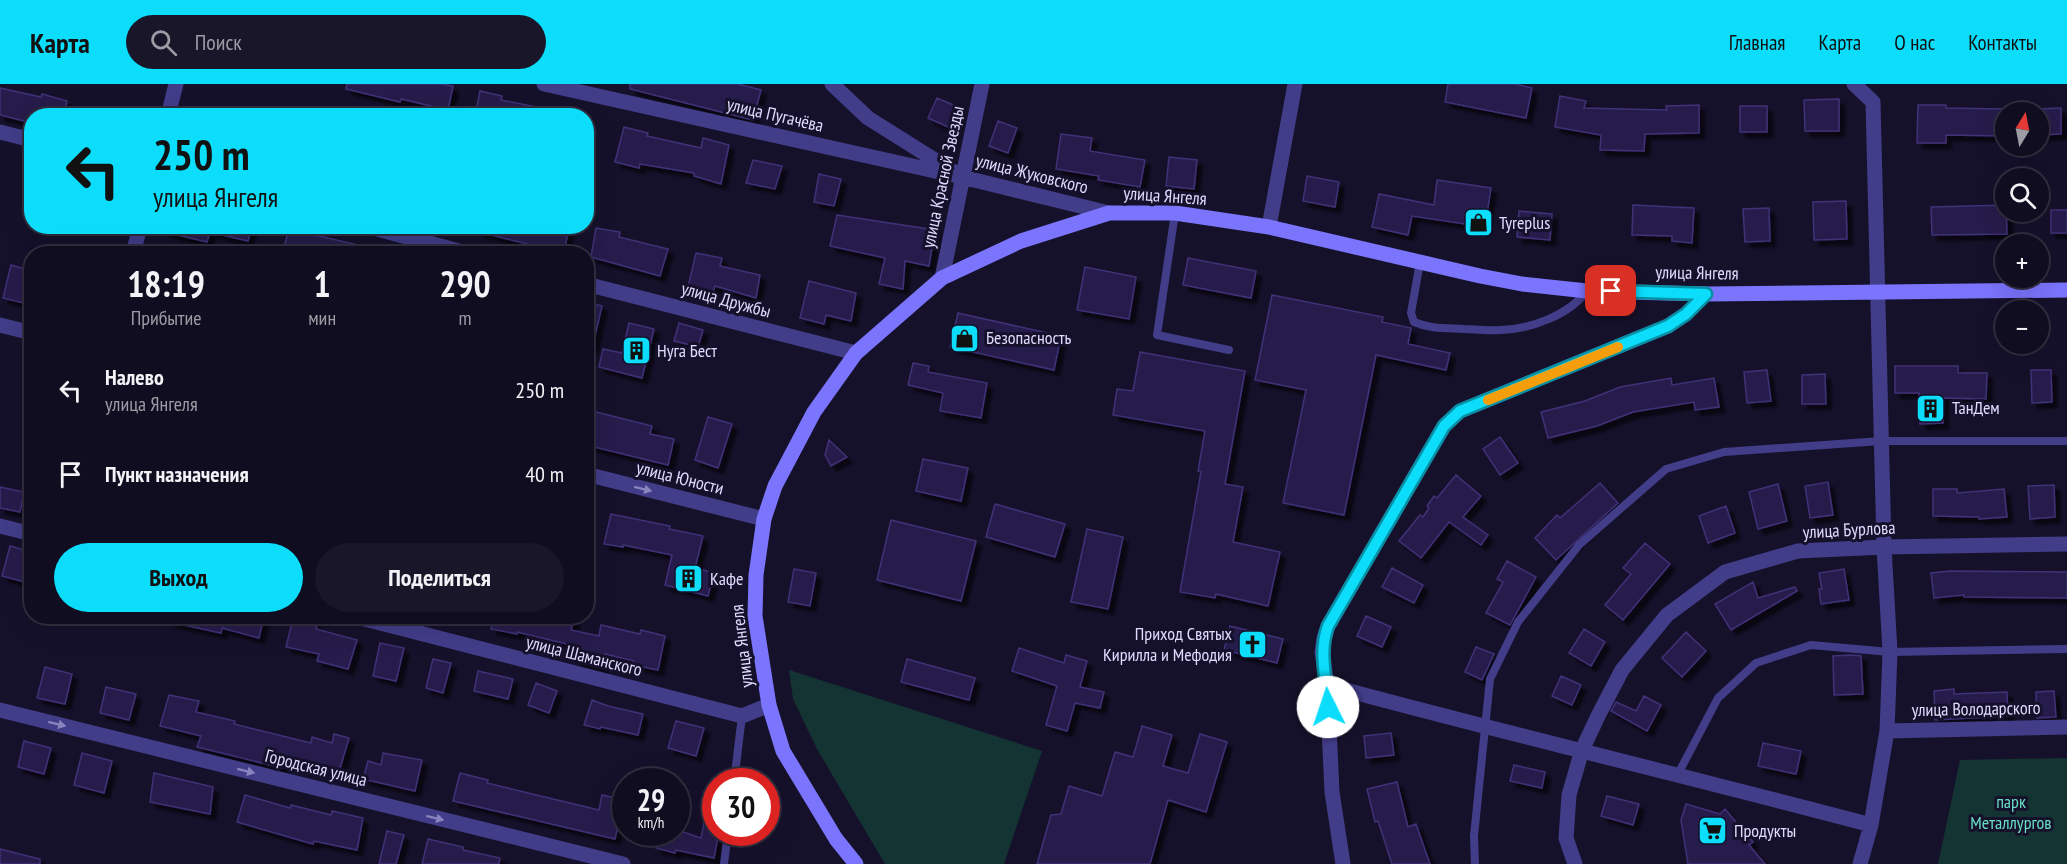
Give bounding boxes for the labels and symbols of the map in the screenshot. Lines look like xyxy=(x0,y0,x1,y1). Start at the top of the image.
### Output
street label: улица Пугачёва xyxy=(725,92,826,137)
north arrow xyxy=(1995,102,2049,156)
street label: улица Красной Звезды xyxy=(916,104,969,250)
street label: улица Жуковского xyxy=(974,148,1091,199)
street label: улица Янгеля xyxy=(1123,181,1207,210)
shop icon: Tyreplus xyxy=(1462,207,1494,239)
place label: Tyreplus xyxy=(1499,211,1550,234)
street label: улица Янгеля xyxy=(1655,260,1739,285)
pin xyxy=(1585,265,1636,316)
street label: улица Дружбы xyxy=(679,277,773,322)
shop icon: Безопасность xyxy=(949,322,981,354)
place label: Безопасность xyxy=(986,326,1071,349)
building icon: Нуга Бест xyxy=(620,335,652,367)
place label: Нуга Бест xyxy=(657,339,717,362)
building icon: ТанДем xyxy=(1915,392,1947,424)
place label: ТанДем xyxy=(1952,396,2000,419)
street label: улица Юности xyxy=(634,456,726,499)
one-way arrow xyxy=(634,484,652,494)
street label: улица Бурлова xyxy=(1802,516,1896,543)
building icon: Кафе xyxy=(673,563,705,595)
place label: Кафе xyxy=(710,567,743,590)
street label: улица Янгеля xyxy=(725,603,758,689)
place label: Приход Святых Кирилла и Мефодия xyxy=(1103,622,1233,666)
church icon: Приход Святых Кирилла и Мефодия xyxy=(1237,628,1269,660)
street label: улица Шаманского xyxy=(524,630,645,681)
position arrow xyxy=(1296,675,1360,739)
street label: улица Володарского xyxy=(1911,696,2041,721)
one-way arrow xyxy=(48,720,66,730)
street label: Городская улица xyxy=(263,744,369,791)
one-way arrow xyxy=(237,767,255,777)
speed limit sign: 30 xyxy=(702,768,780,846)
park label: парк Металлургов xyxy=(1970,790,2052,834)
one-way arrow xyxy=(426,813,445,823)
supermarket icon: Продукты xyxy=(1697,815,1729,847)
place label: Продукты xyxy=(1734,819,1796,842)

